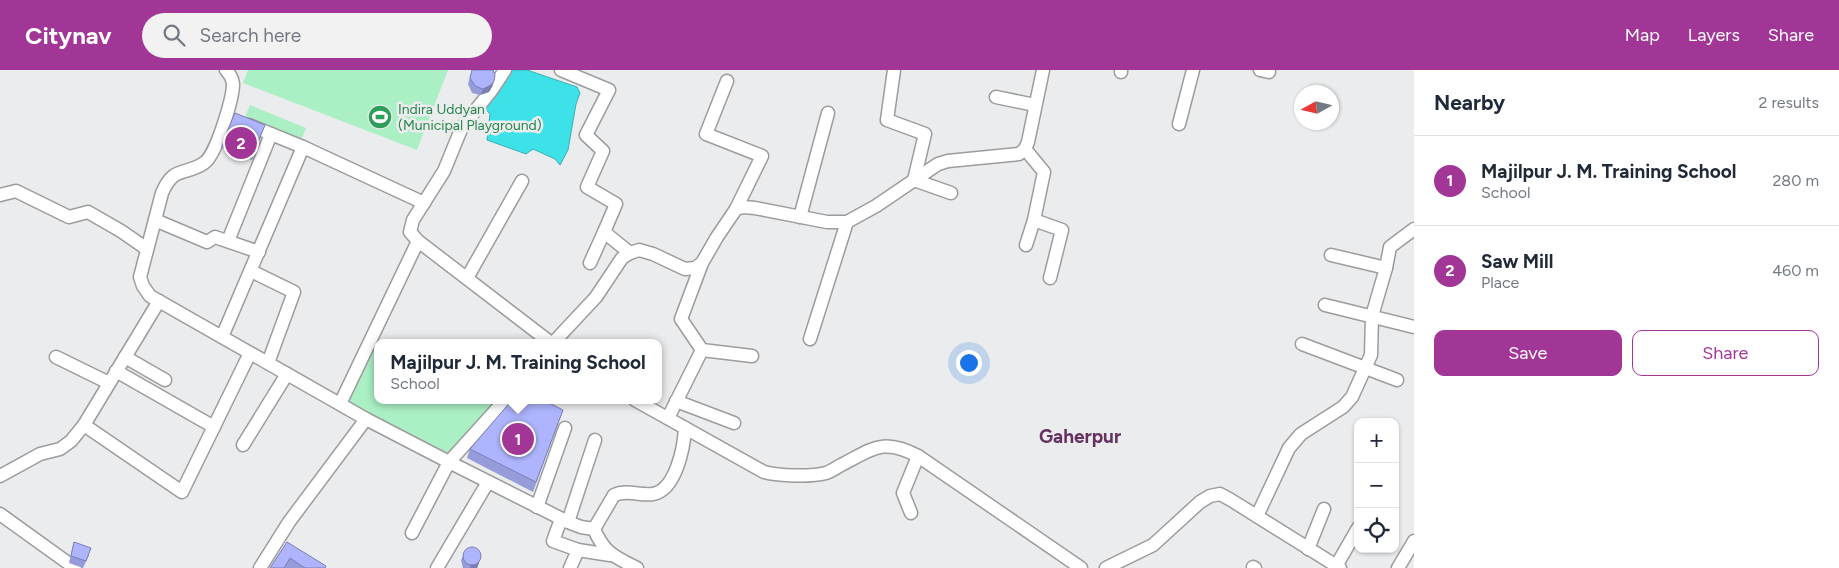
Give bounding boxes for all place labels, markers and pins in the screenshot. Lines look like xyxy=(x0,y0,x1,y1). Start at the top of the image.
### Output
place label: Indira Uddyan (Municipal Playground) xyxy=(398,101,542,134)
sports icon: Indira Uddyan (Municipal Playground) xyxy=(367,104,393,130)
pin: 2 xyxy=(225,124,257,162)
pin: 1 xyxy=(502,420,534,458)

